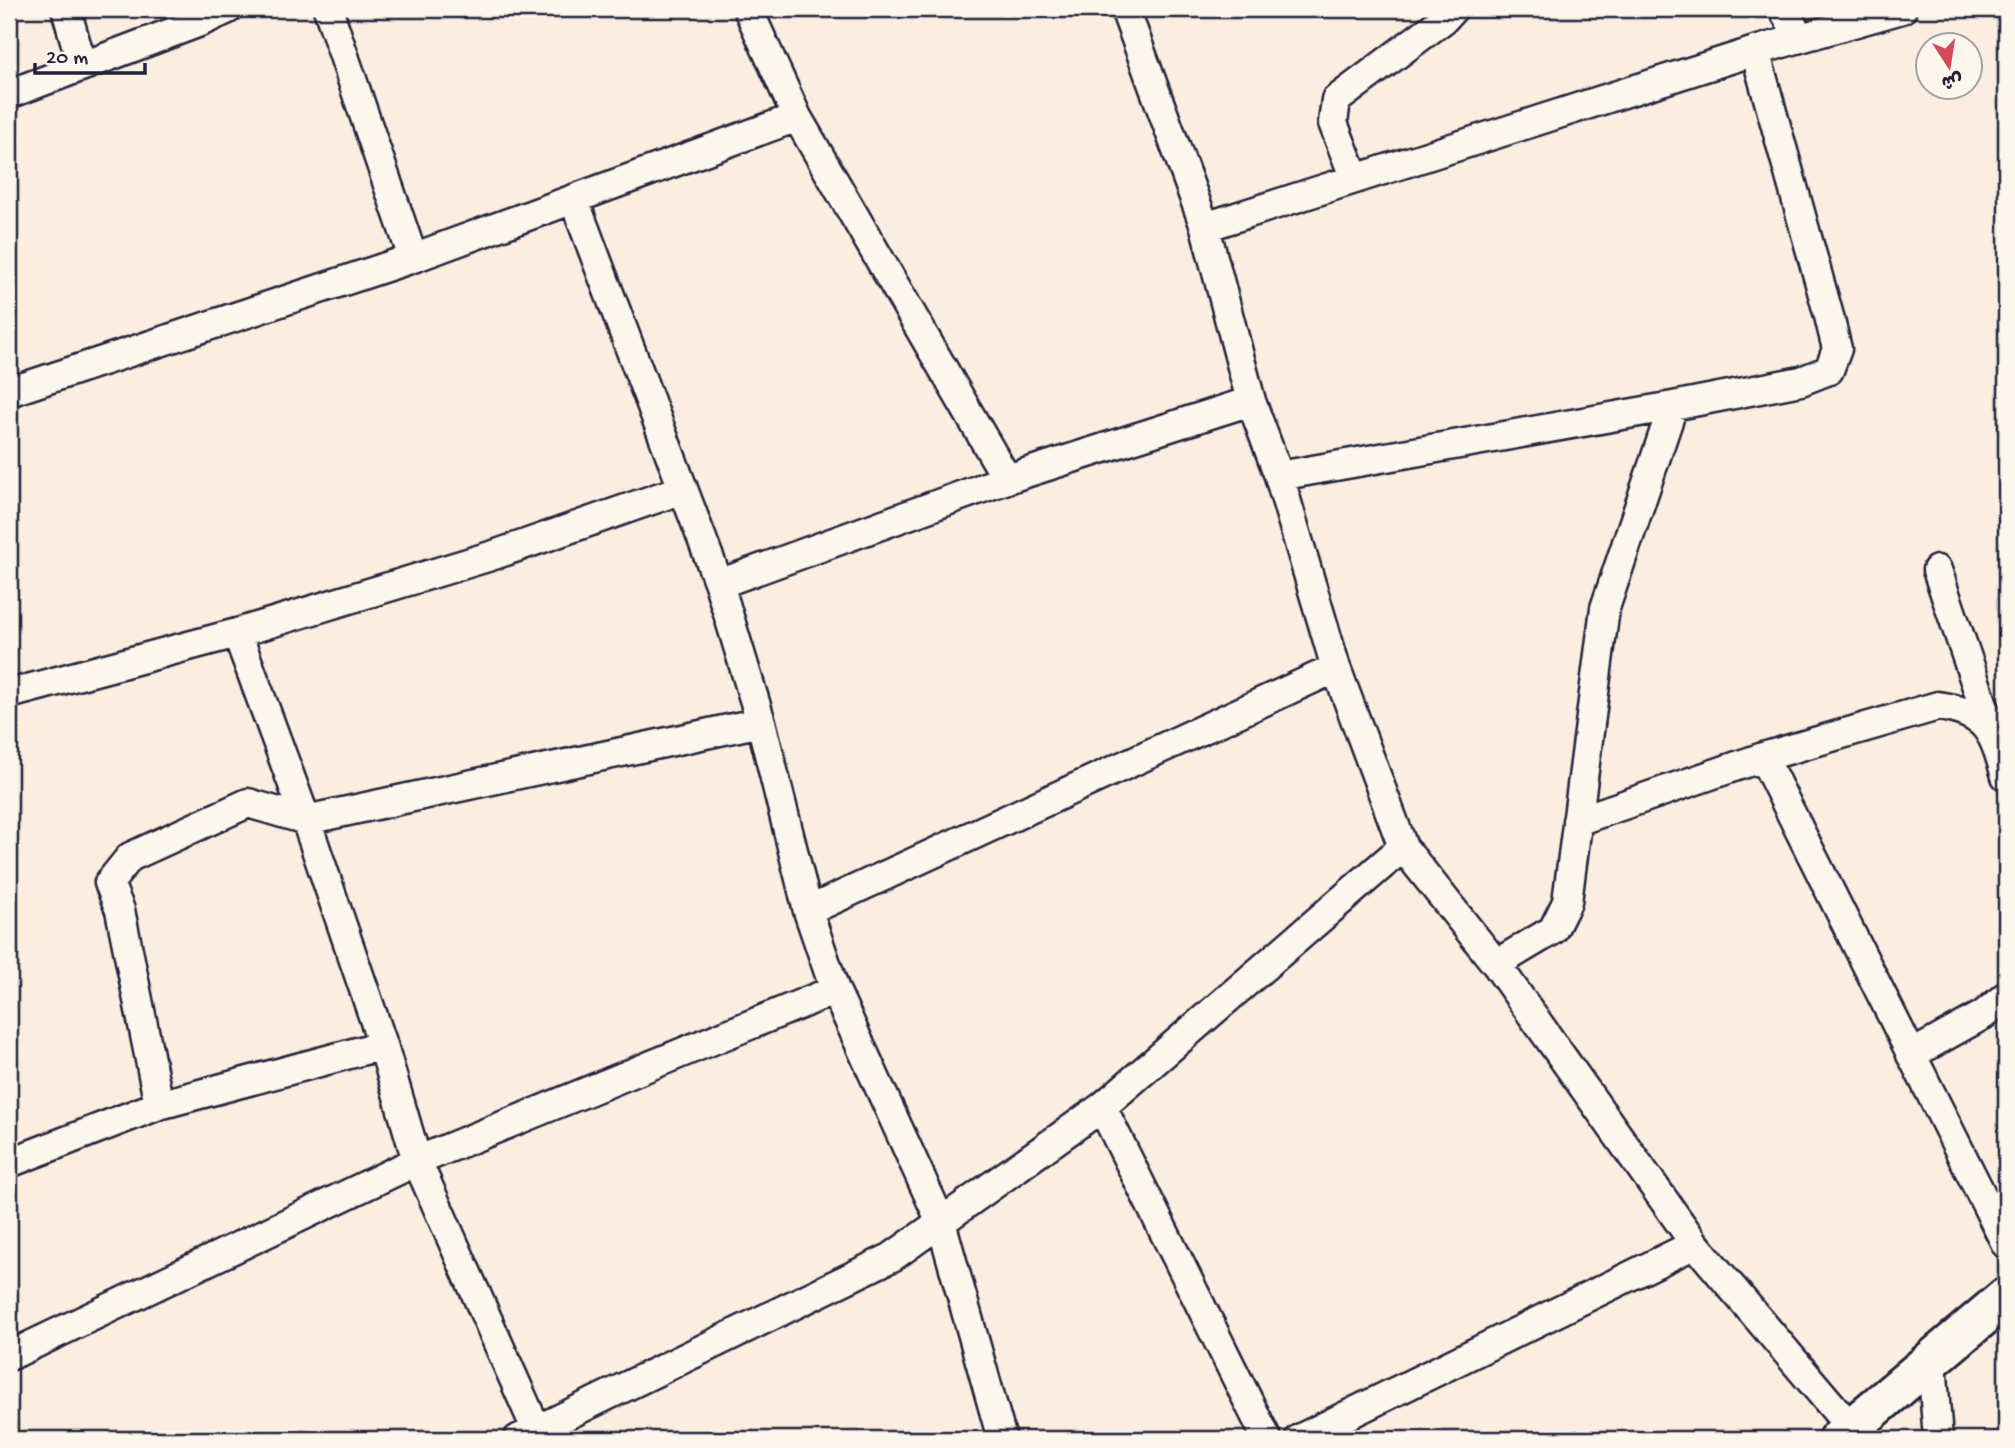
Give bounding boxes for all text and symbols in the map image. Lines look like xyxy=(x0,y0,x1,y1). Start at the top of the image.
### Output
scale bar xyxy=(35,32,145,76)
north arrow xyxy=(1913,32,1983,102)
text: 20 m xyxy=(46,47,88,72)
text: ش xyxy=(1939,66,1964,93)

